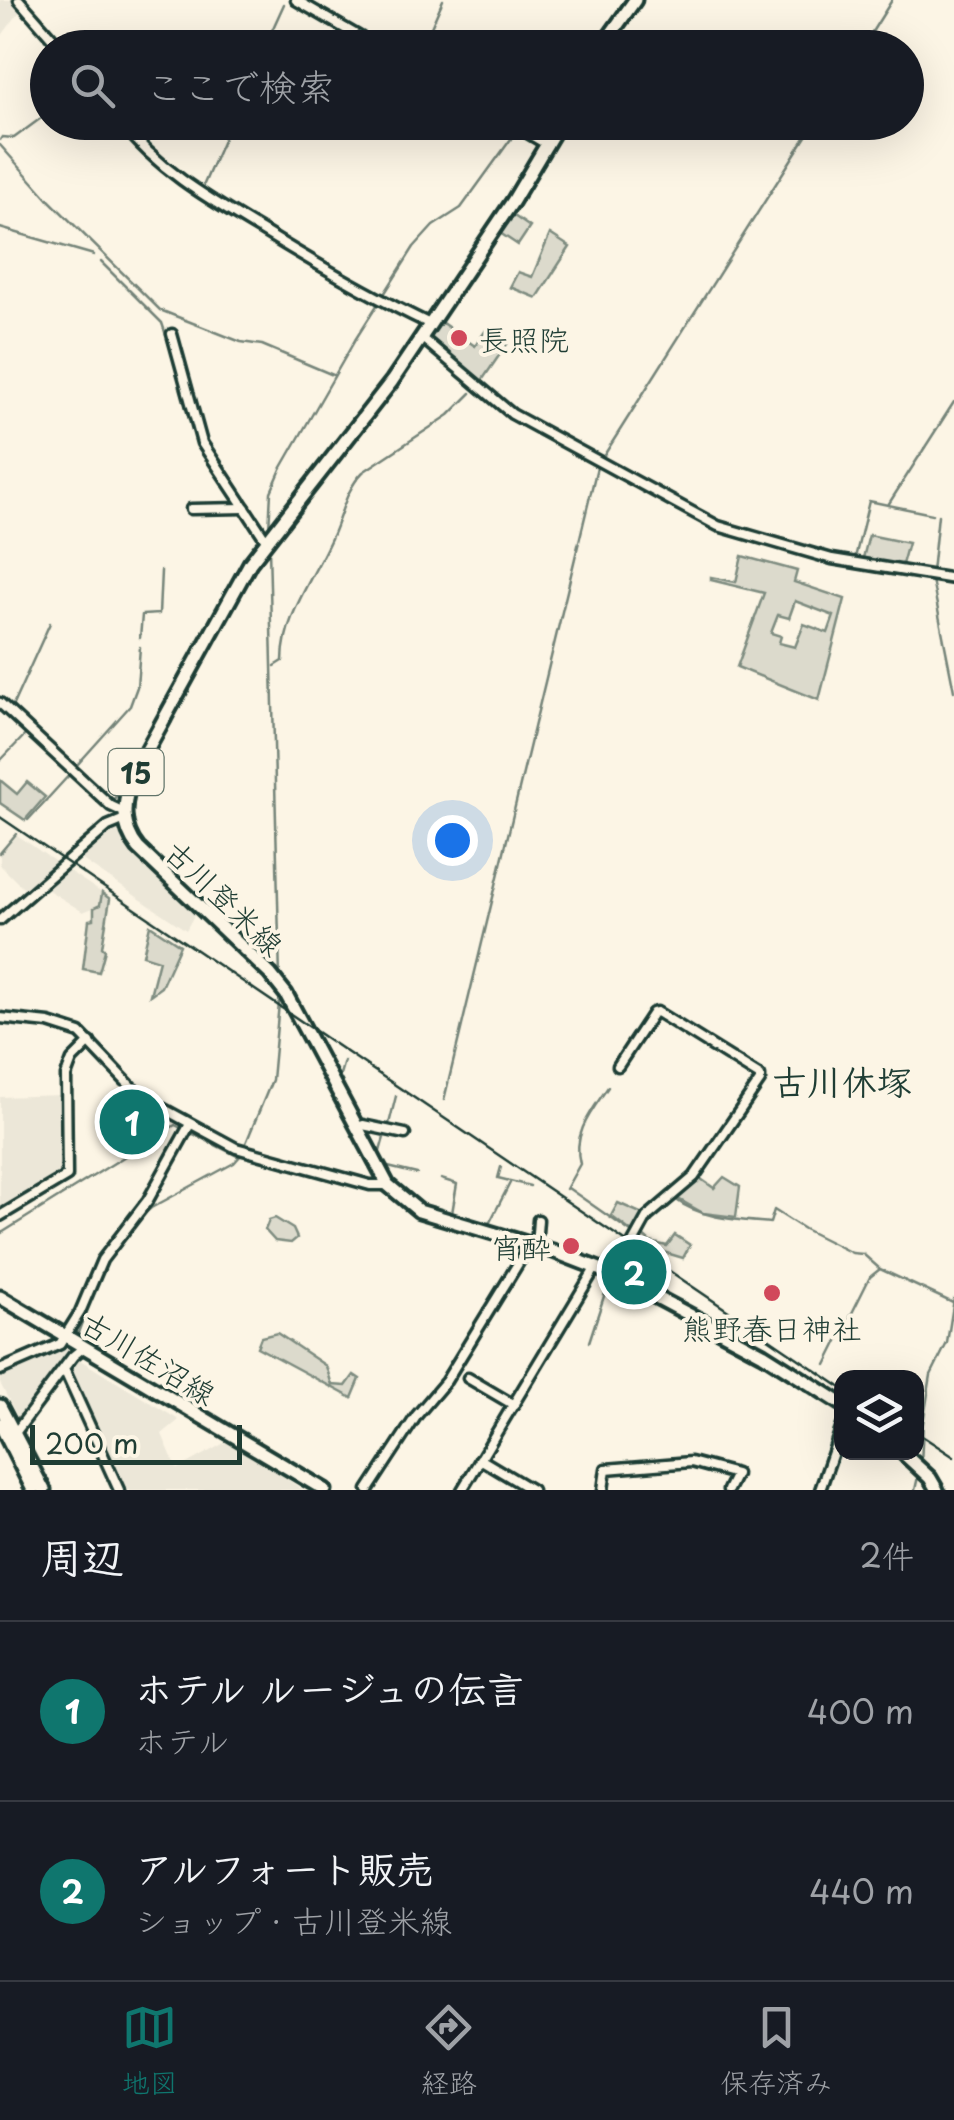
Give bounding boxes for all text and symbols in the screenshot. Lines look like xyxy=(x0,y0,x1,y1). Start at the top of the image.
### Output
search box xyxy=(30,30,924,140)
text: ここで検索 xyxy=(145,57,335,114)
icon: search xyxy=(65,58,120,113)
place label: 長照院 xyxy=(479,316,569,361)
marker: 長照院 xyxy=(448,327,470,349)
road number: 15 xyxy=(108,749,164,795)
your location xyxy=(427,815,478,866)
street label: 古川登米線 xyxy=(155,829,295,965)
district label: 古川休塚 xyxy=(772,1054,912,1107)
pin: 1 xyxy=(100,1084,164,1160)
place label: 宵酔 xyxy=(491,1224,551,1269)
pin: 2 xyxy=(602,1234,666,1310)
marker: 宵酔 xyxy=(560,1235,582,1257)
marker: 熊野春日神社 xyxy=(761,1282,783,1304)
street label: 古川佐沼線 xyxy=(73,1299,225,1415)
place label: 熊野春日神社 xyxy=(682,1305,862,1350)
map controls xyxy=(834,1370,924,1460)
button: layers xyxy=(834,1370,924,1460)
scale bar xyxy=(30,1420,242,1464)
text: 200 m xyxy=(45,1421,138,1464)
text: 周辺 xyxy=(40,1524,124,1587)
text: 2件 xyxy=(859,1531,914,1579)
text: ホテル ルージュの伝言 xyxy=(135,1659,524,1716)
text: 1 xyxy=(65,1687,80,1735)
text: 400 m xyxy=(807,1687,914,1735)
text: ホテル xyxy=(135,1716,230,1764)
text: アルフォート販売 xyxy=(135,1839,434,1896)
text: 2 xyxy=(61,1867,84,1915)
text: 440 m xyxy=(809,1867,914,1915)
text: ショップ · 古川登米線 xyxy=(135,1896,452,1944)
tab: 地図 xyxy=(122,2000,178,2103)
tab: 経路 xyxy=(421,2000,477,2103)
tab: 保存済み xyxy=(720,2000,832,2103)

